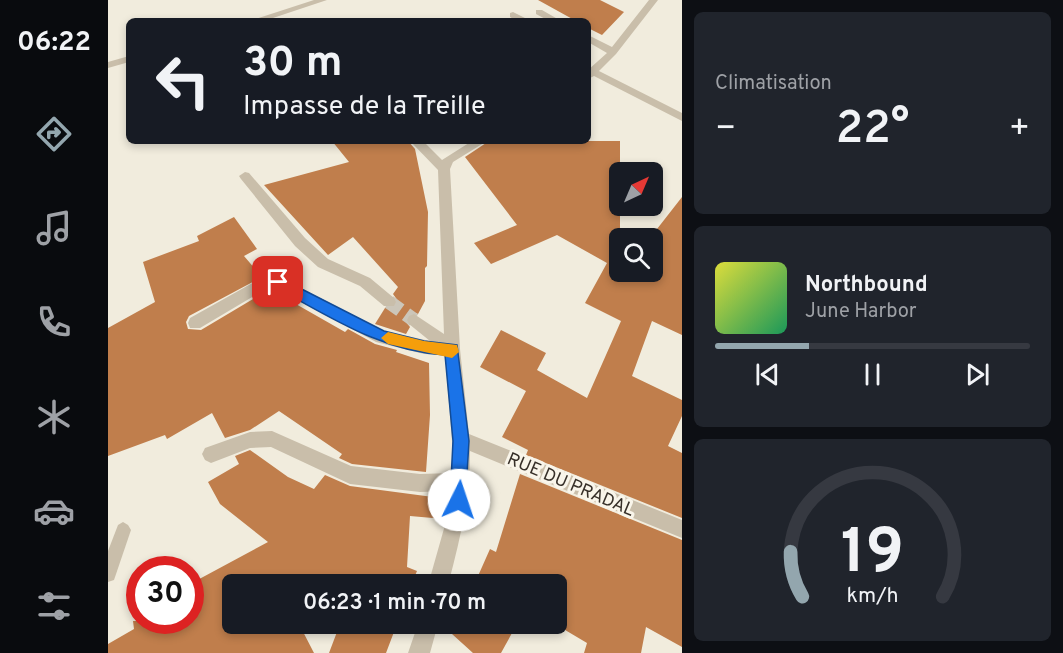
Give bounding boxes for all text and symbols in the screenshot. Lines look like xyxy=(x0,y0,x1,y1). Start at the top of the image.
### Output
text: 06:22 xyxy=(17,26,91,60)
text: 30 m xyxy=(243,38,342,91)
icon: left xyxy=(144,42,222,120)
text: Climatisation xyxy=(715,71,832,97)
text: Impasse de la Treille xyxy=(243,90,485,124)
text: 22° xyxy=(836,102,909,159)
text: − xyxy=(715,109,736,151)
text: + xyxy=(1009,109,1030,151)
icon: directions xyxy=(33,113,75,155)
north arrow xyxy=(609,162,663,216)
map controls xyxy=(609,162,663,282)
icon: music xyxy=(33,207,75,249)
button: search xyxy=(609,228,663,282)
pin xyxy=(252,256,303,307)
icon: arrive xyxy=(261,265,294,298)
text: Northbound xyxy=(805,272,928,299)
text: June Harbor xyxy=(805,299,917,325)
icon: phone xyxy=(33,301,75,343)
icon: previous xyxy=(751,358,784,391)
icon: pause xyxy=(856,358,889,391)
icon: next xyxy=(961,358,994,391)
icon: climate xyxy=(33,396,75,438)
street label: RUE DU PRADAL xyxy=(503,448,638,523)
position arrow xyxy=(427,468,491,532)
icon: car xyxy=(33,490,75,532)
text: 19 xyxy=(841,516,904,595)
speed limit sign: 30 xyxy=(126,556,204,634)
text: km/h xyxy=(846,584,899,611)
icon: filters xyxy=(33,585,75,627)
text: 06:23 · 1 min · 70 m xyxy=(303,590,486,617)

